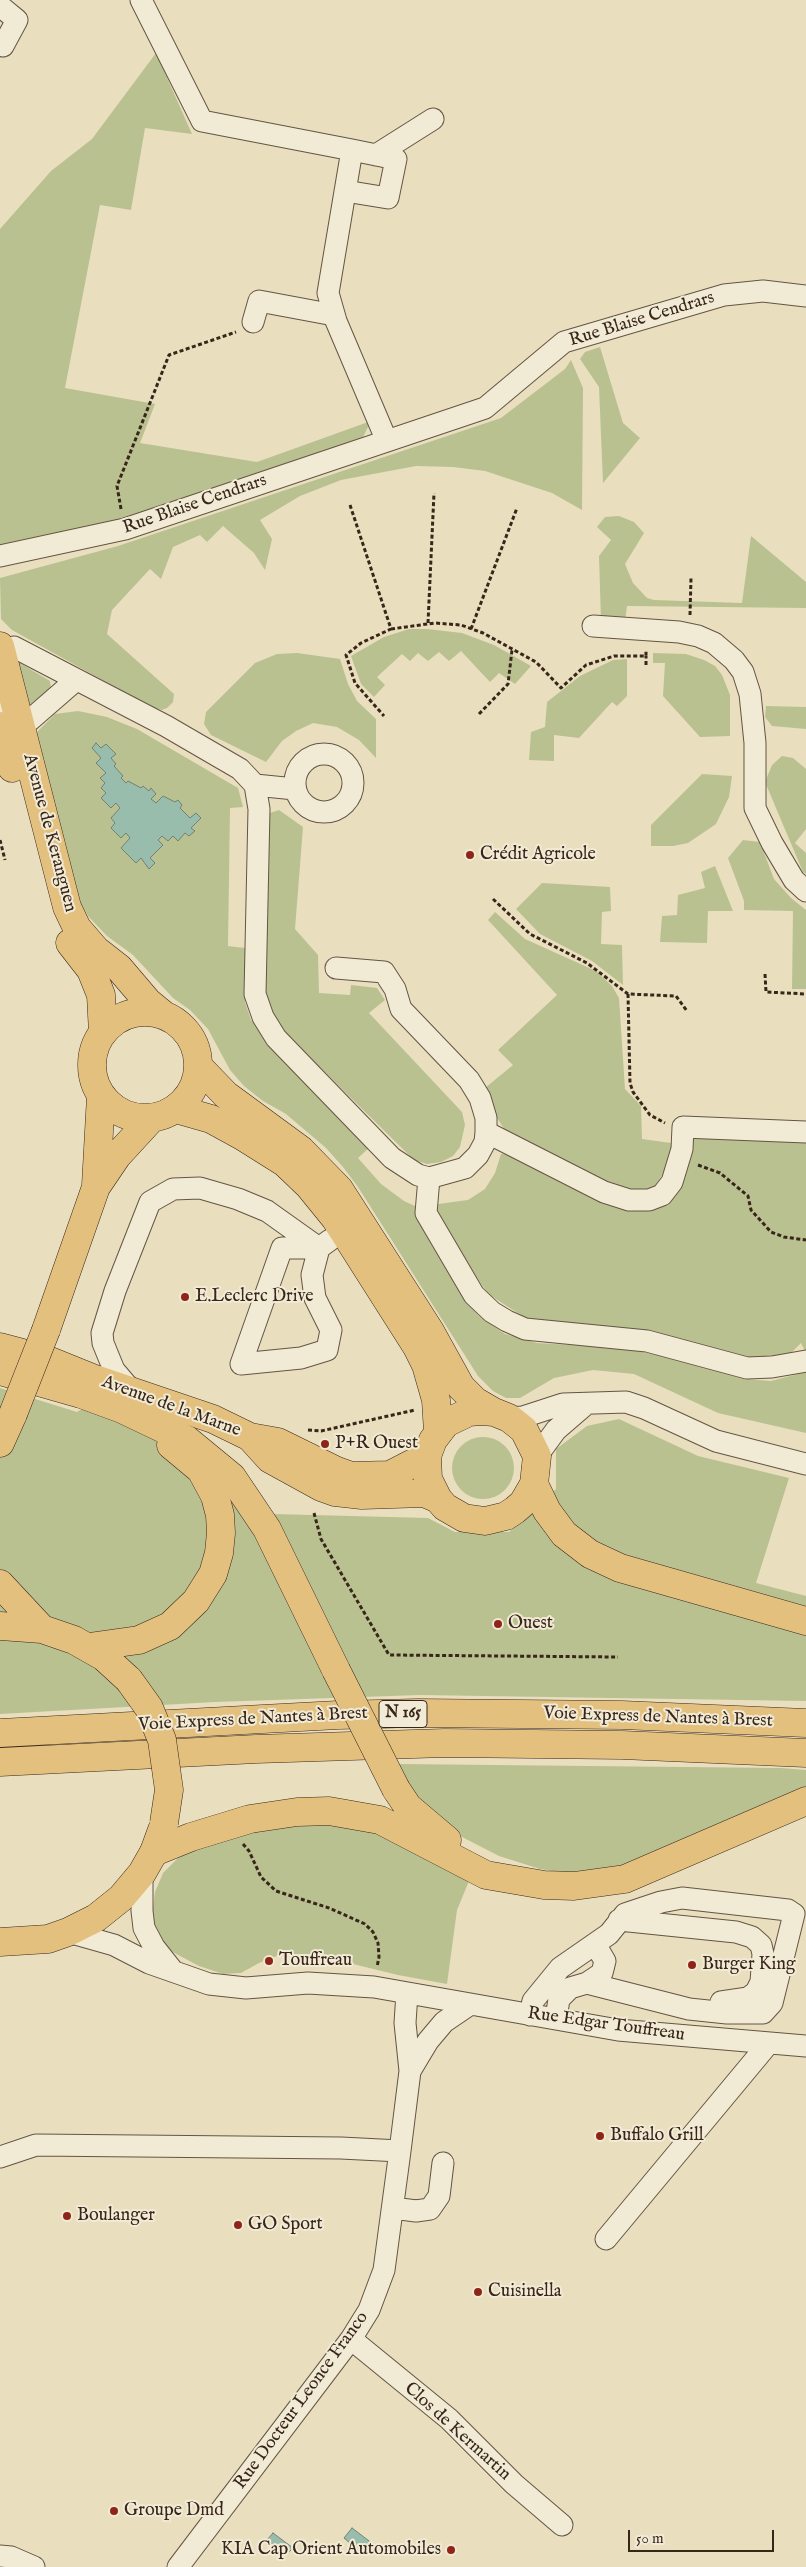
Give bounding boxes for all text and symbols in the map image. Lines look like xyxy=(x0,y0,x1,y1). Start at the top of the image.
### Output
street label: Rue Blaise Cendrars xyxy=(567,288,717,352)
street label: Rue Blaise Cendrars xyxy=(120,470,270,540)
street label: Avenue de Keranguen xyxy=(17,752,81,914)
place label: Crédit Agricole xyxy=(480,844,596,866)
marker: Crédit Agricole xyxy=(464,849,476,861)
place label: E.Leclerc Drive xyxy=(195,1286,314,1308)
marker: E.Leclerc Drive xyxy=(179,1291,191,1303)
street label: Avenue de la Marne xyxy=(98,1372,244,1442)
place label: P+R Ouest xyxy=(335,1433,418,1455)
marker: P+R Ouest xyxy=(319,1438,331,1450)
place label: Ouest xyxy=(508,1613,553,1635)
marker: Ouest xyxy=(492,1618,504,1630)
road number: N 165 xyxy=(379,1700,427,1728)
street label: Voie Express de Nantes à Brest xyxy=(138,1703,368,1737)
street label: Voie Express de Nantes à Brest xyxy=(543,1703,773,1733)
place label: Touffreau xyxy=(279,1950,352,1972)
place label: Burger King xyxy=(702,1954,796,1976)
marker: Touffreau xyxy=(263,1955,275,1967)
marker: Burger King xyxy=(686,1959,698,1971)
street label: Rue Edgar Touffreau xyxy=(526,2003,686,2047)
place label: Buffalo Grill xyxy=(610,2125,704,2147)
marker: Buffalo Grill xyxy=(594,2130,606,2142)
place label: Boulanger xyxy=(77,2205,155,2227)
marker: Boulanger xyxy=(61,2210,73,2222)
place label: GO Sport xyxy=(248,2214,323,2236)
marker: GO Sport xyxy=(232,2219,244,2231)
place label: Cuisinella xyxy=(488,2281,562,2303)
marker: Cuisinella xyxy=(472,2286,484,2298)
street label: Rue Docteur Leonce Franco xyxy=(230,2308,374,2494)
street label: Clos de Kermartin xyxy=(399,2378,515,2486)
place label: Groupe Dmd xyxy=(124,2500,224,2522)
marker: Groupe Dmd xyxy=(108,2505,120,2517)
scale bar xyxy=(631,2520,777,2552)
text: 50 m xyxy=(636,2529,664,2548)
place label: KIA Cap Orient Automobiles xyxy=(221,2539,441,2561)
marker: KIA Cap Orient Automobiles xyxy=(445,2544,457,2556)

